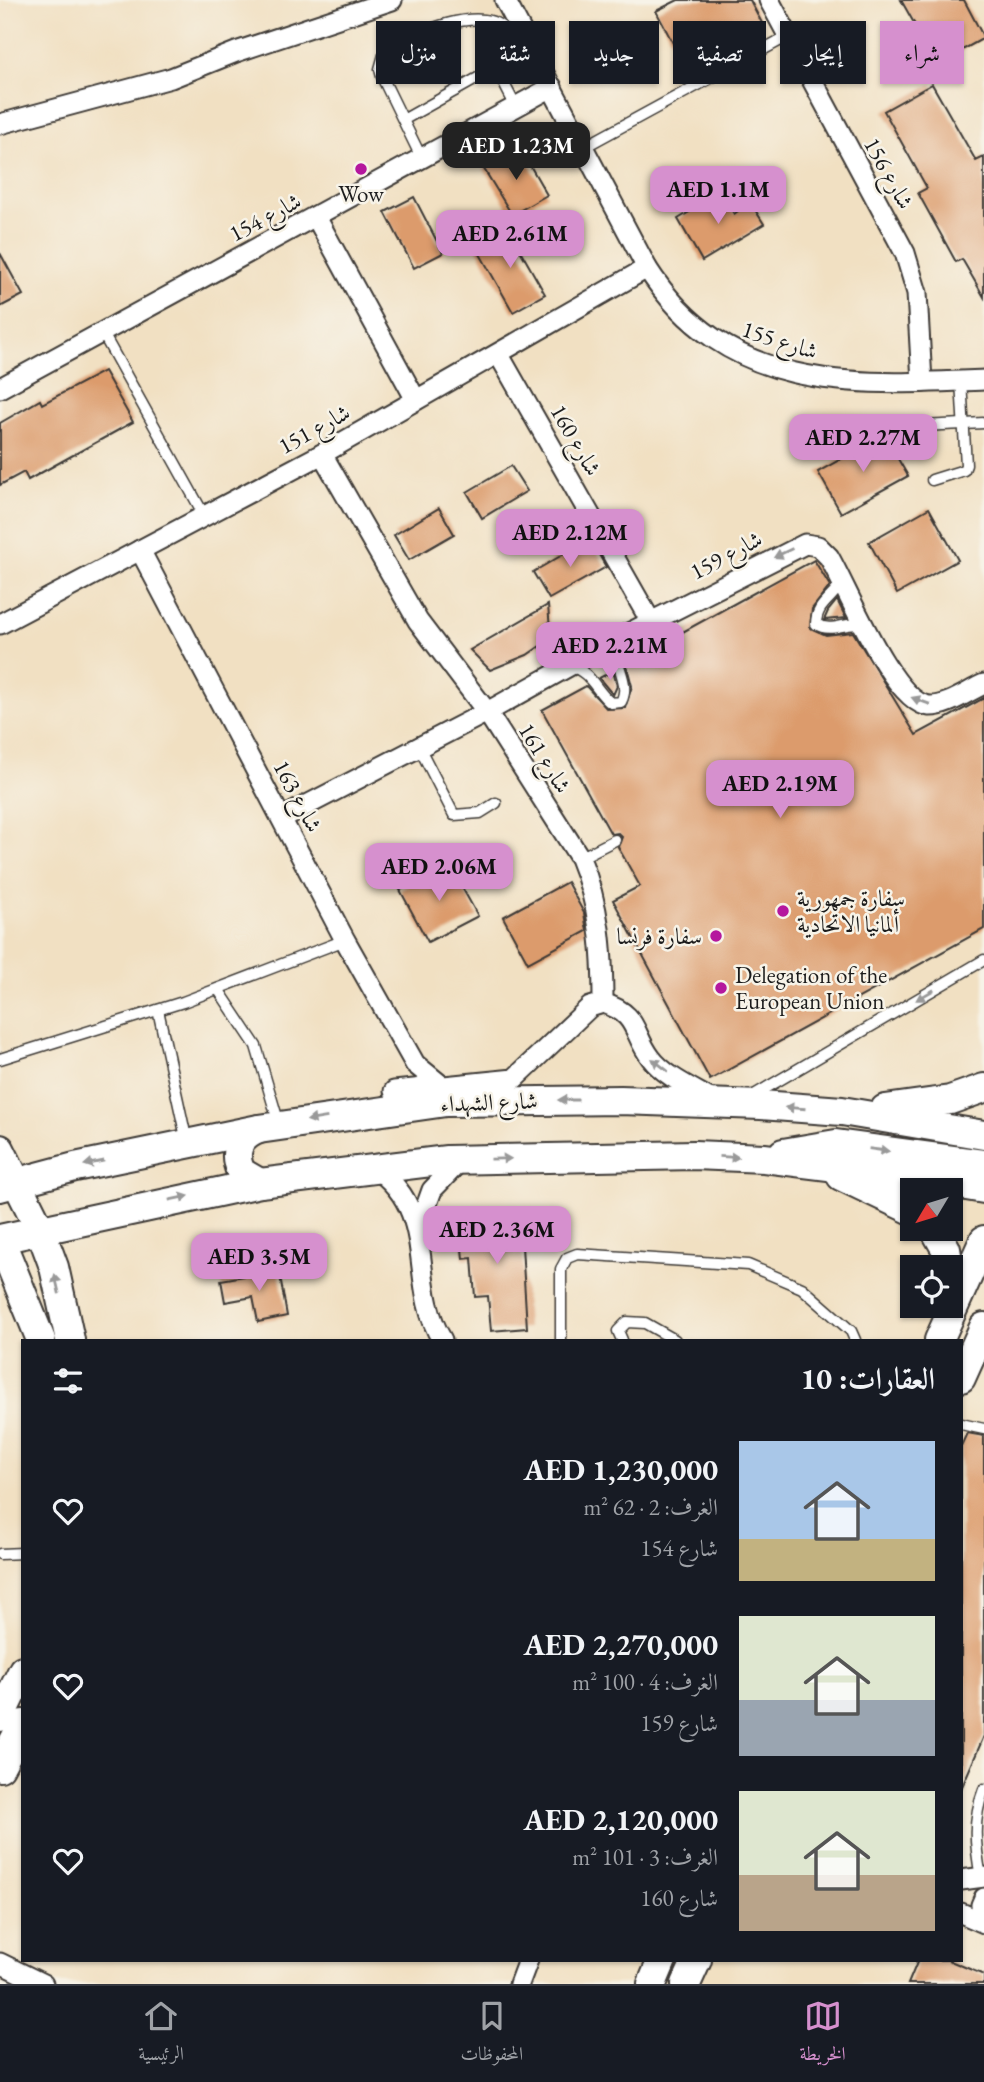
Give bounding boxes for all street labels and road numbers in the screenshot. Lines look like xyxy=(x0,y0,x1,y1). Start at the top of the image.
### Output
street label: شارع 156 xyxy=(853,132,921,217)
street label: شارع 154 xyxy=(224,186,309,253)
street label: شارع 155 xyxy=(737,314,822,371)
street label: شارع 151 xyxy=(273,397,358,465)
street label: شارع 160 xyxy=(539,399,608,484)
street label: شارع 159 xyxy=(685,524,770,591)
street label: شارع 161 xyxy=(507,717,578,802)
street label: شارع 163 xyxy=(262,755,329,840)
street label: شارع الشهداء xyxy=(440,1085,538,1124)

